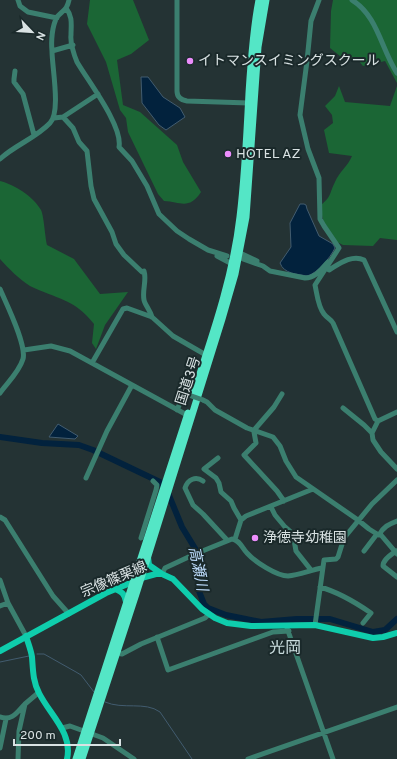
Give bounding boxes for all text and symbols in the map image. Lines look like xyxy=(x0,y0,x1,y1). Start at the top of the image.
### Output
north arrow xyxy=(12,12,52,52)
text: N xyxy=(32,29,48,42)
place label: イトマンスイミングスクール xyxy=(198,53,380,70)
marker: イトマンスイミングスクール xyxy=(185,56,195,66)
place label: HOTEL AZ xyxy=(236,146,301,163)
marker: HOTEL AZ xyxy=(223,149,233,159)
street label: 国道3号 xyxy=(173,354,205,408)
place label: 浄徳寺幼稚園 xyxy=(263,530,347,547)
marker: 浄徳寺幼稚園 xyxy=(250,533,260,543)
water label: 高瀬川 xyxy=(183,545,211,595)
street label: 宗像篠栗線 xyxy=(78,558,150,601)
district label: 光岡 xyxy=(269,639,301,659)
scale bar xyxy=(14,721,120,747)
text: 200 m xyxy=(20,728,56,744)

